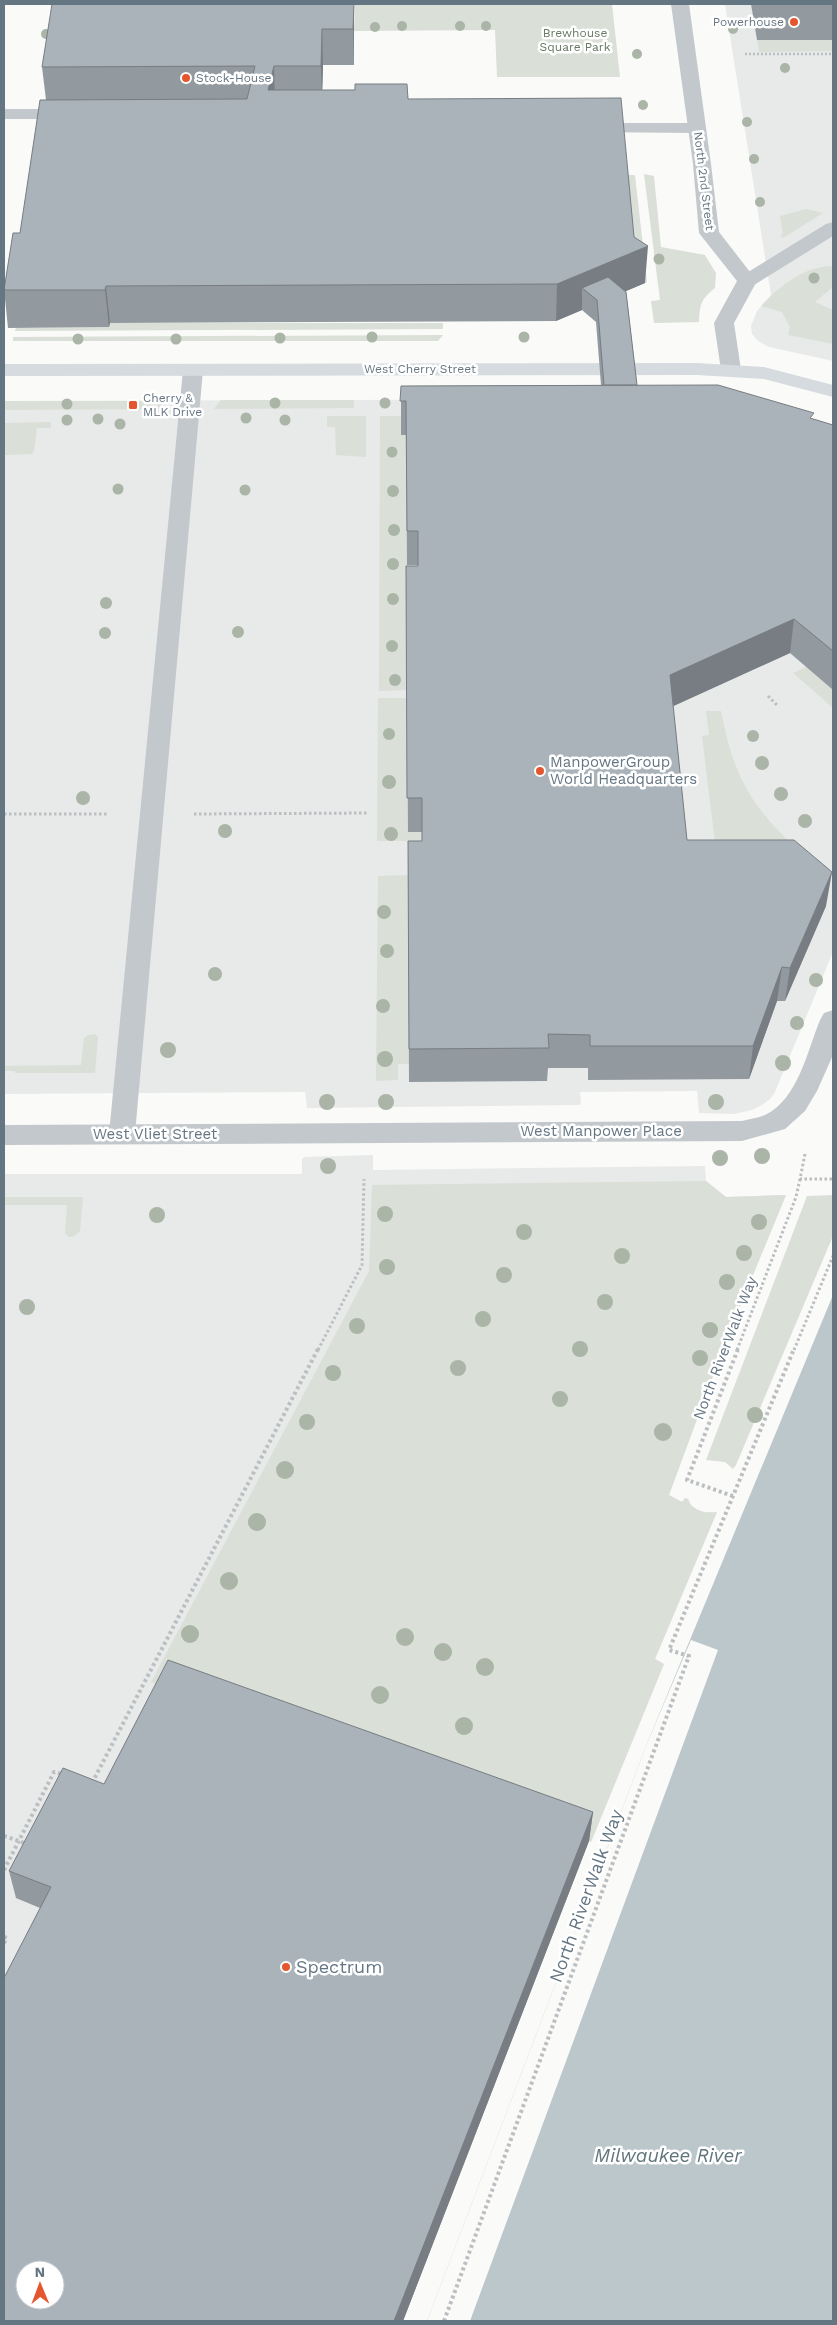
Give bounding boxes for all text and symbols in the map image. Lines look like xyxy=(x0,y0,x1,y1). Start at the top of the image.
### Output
place label: Powerhouse xyxy=(713,15,784,29)
marker: Powerhouse xyxy=(788,16,800,28)
park label: Brewhouse Square Park xyxy=(540,26,611,54)
place label: Stock-House xyxy=(196,71,272,85)
marker: Stock-House xyxy=(180,72,192,84)
street label: North 2nd Street xyxy=(691,131,717,231)
street label: West Cherry Street xyxy=(364,362,476,376)
place label: Cherry & MLK Drive xyxy=(143,391,202,419)
marker: Cherry & MLK Drive xyxy=(127,399,139,411)
place label: ManpowerGroup World Headquarters xyxy=(550,753,697,788)
marker: ManpowerGroup World Headquarters xyxy=(534,765,546,777)
street label: West Manpower Place xyxy=(520,1122,682,1140)
street label: West Vliet Street xyxy=(93,1125,218,1143)
street label: North RiverWalk Way xyxy=(689,1274,761,1422)
street label: North RiverWalk Way xyxy=(544,1806,627,1985)
place label: Spectrum xyxy=(296,1956,382,1977)
marker: Spectrum xyxy=(280,1961,292,1973)
water label: Milwaukee River xyxy=(594,2144,742,2167)
north arrow xyxy=(15,2260,65,2310)
text: N xyxy=(34,2264,45,2280)

